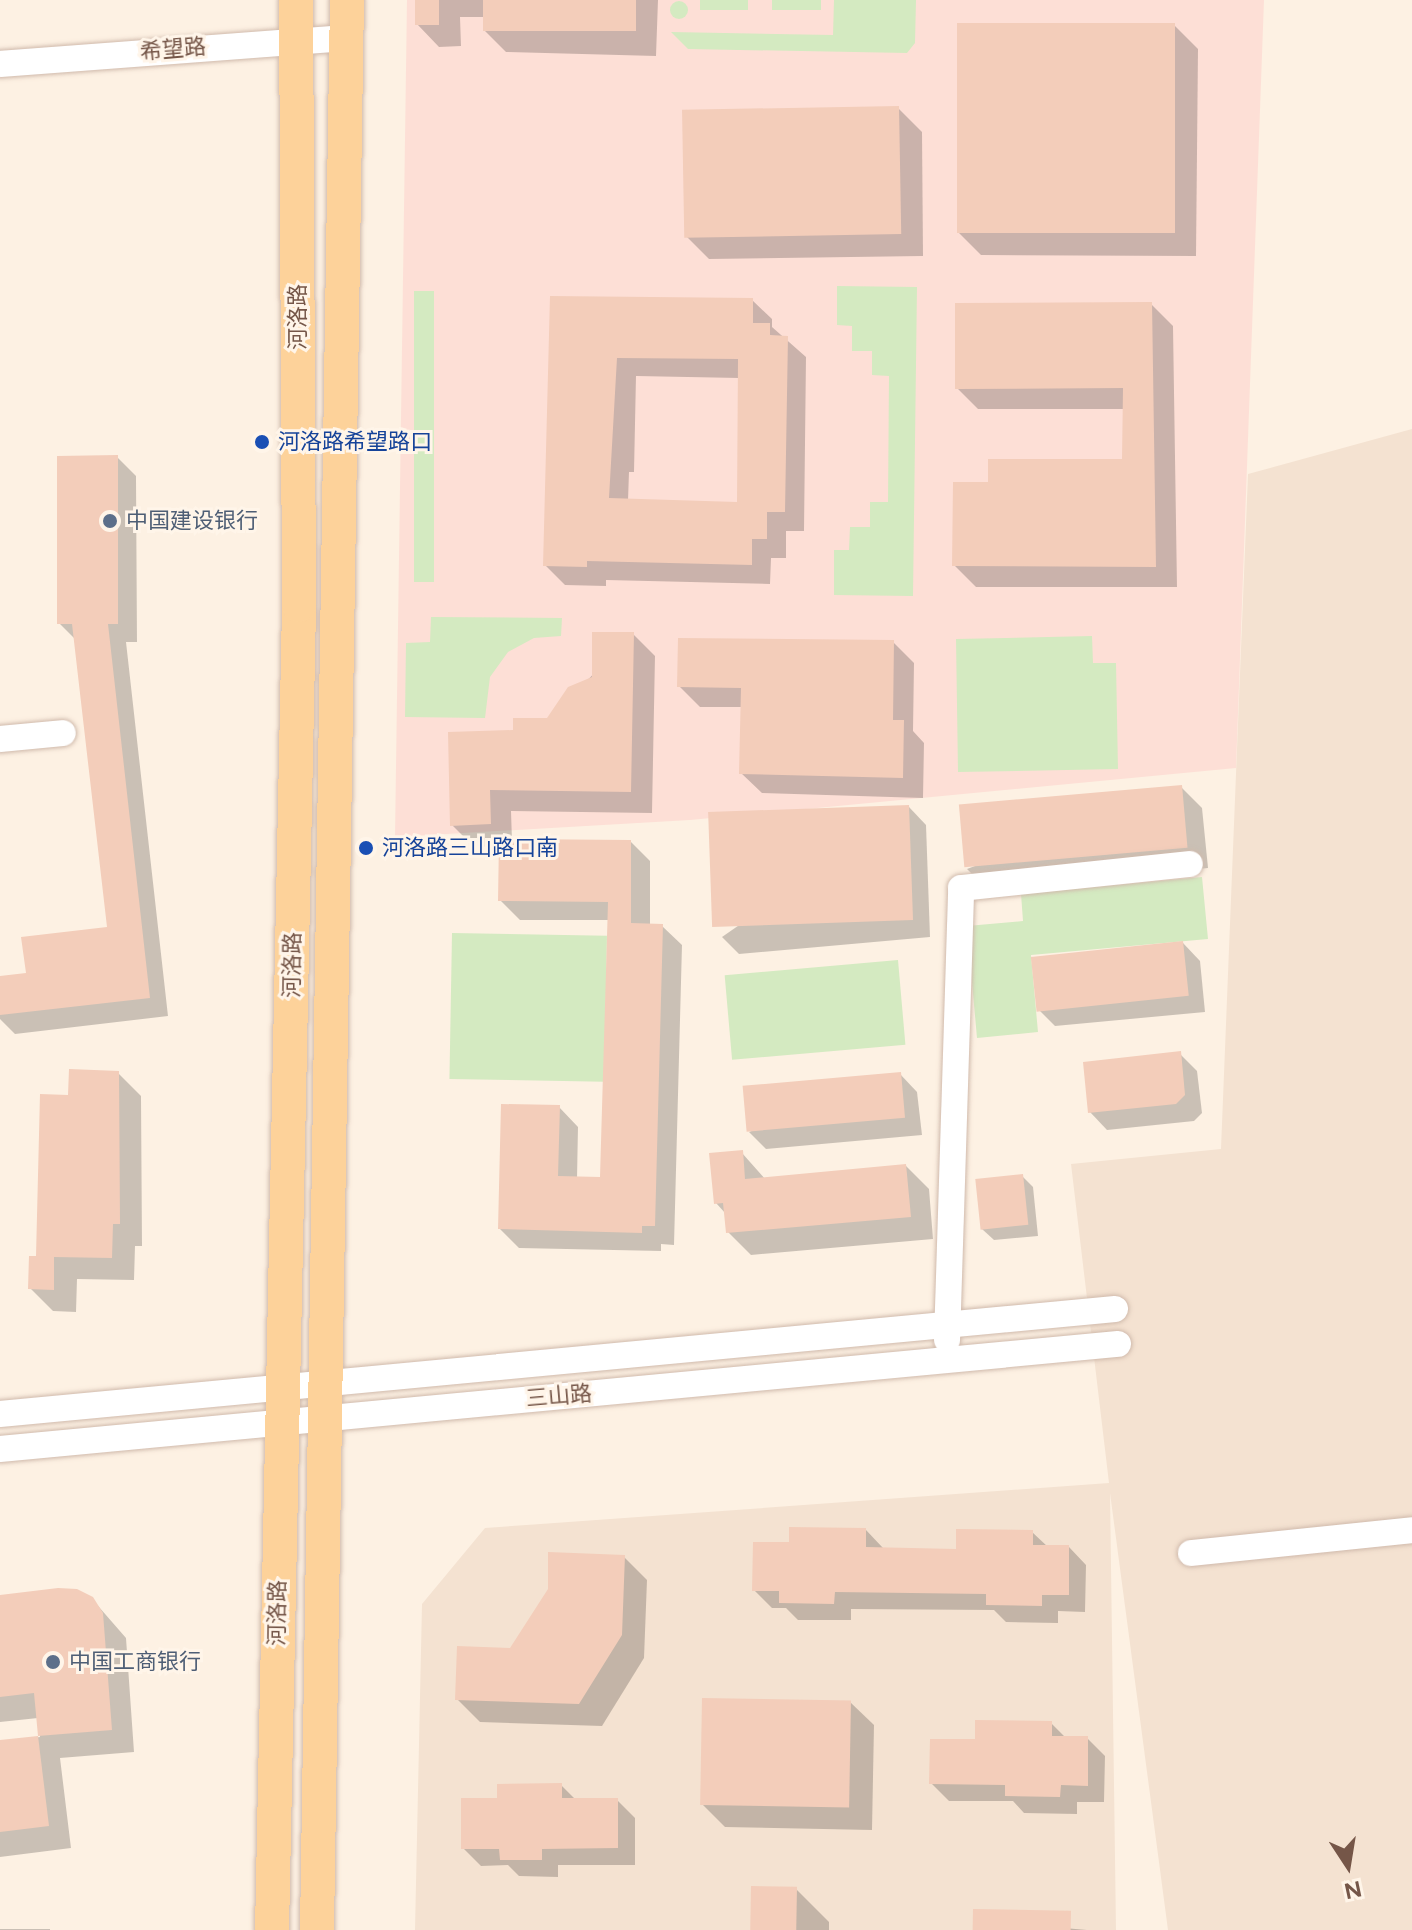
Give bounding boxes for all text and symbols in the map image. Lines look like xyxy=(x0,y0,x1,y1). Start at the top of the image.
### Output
street label: 希望路 xyxy=(139,33,207,65)
street label: 河洛路 xyxy=(285,284,311,350)
place label: 河洛路希望路口 xyxy=(278,429,432,455)
marker: 河洛路希望路口 xyxy=(253,433,271,451)
place label: 中国建设银行 xyxy=(126,508,258,534)
marker: 中国建设银行 xyxy=(101,512,119,530)
place label: 河洛路三山路口南 xyxy=(382,835,558,861)
marker: 河洛路三山路口南 xyxy=(357,839,375,857)
street label: 河洛路 xyxy=(278,932,306,998)
street label: 三山路 xyxy=(525,1380,593,1412)
street label: 河洛路 xyxy=(263,1580,291,1646)
place label: 中国工商银行 xyxy=(69,1649,201,1675)
marker: 中国工商银行 xyxy=(44,1653,62,1671)
north arrow xyxy=(1308,1826,1388,1906)
text: N xyxy=(1342,1875,1364,1905)

